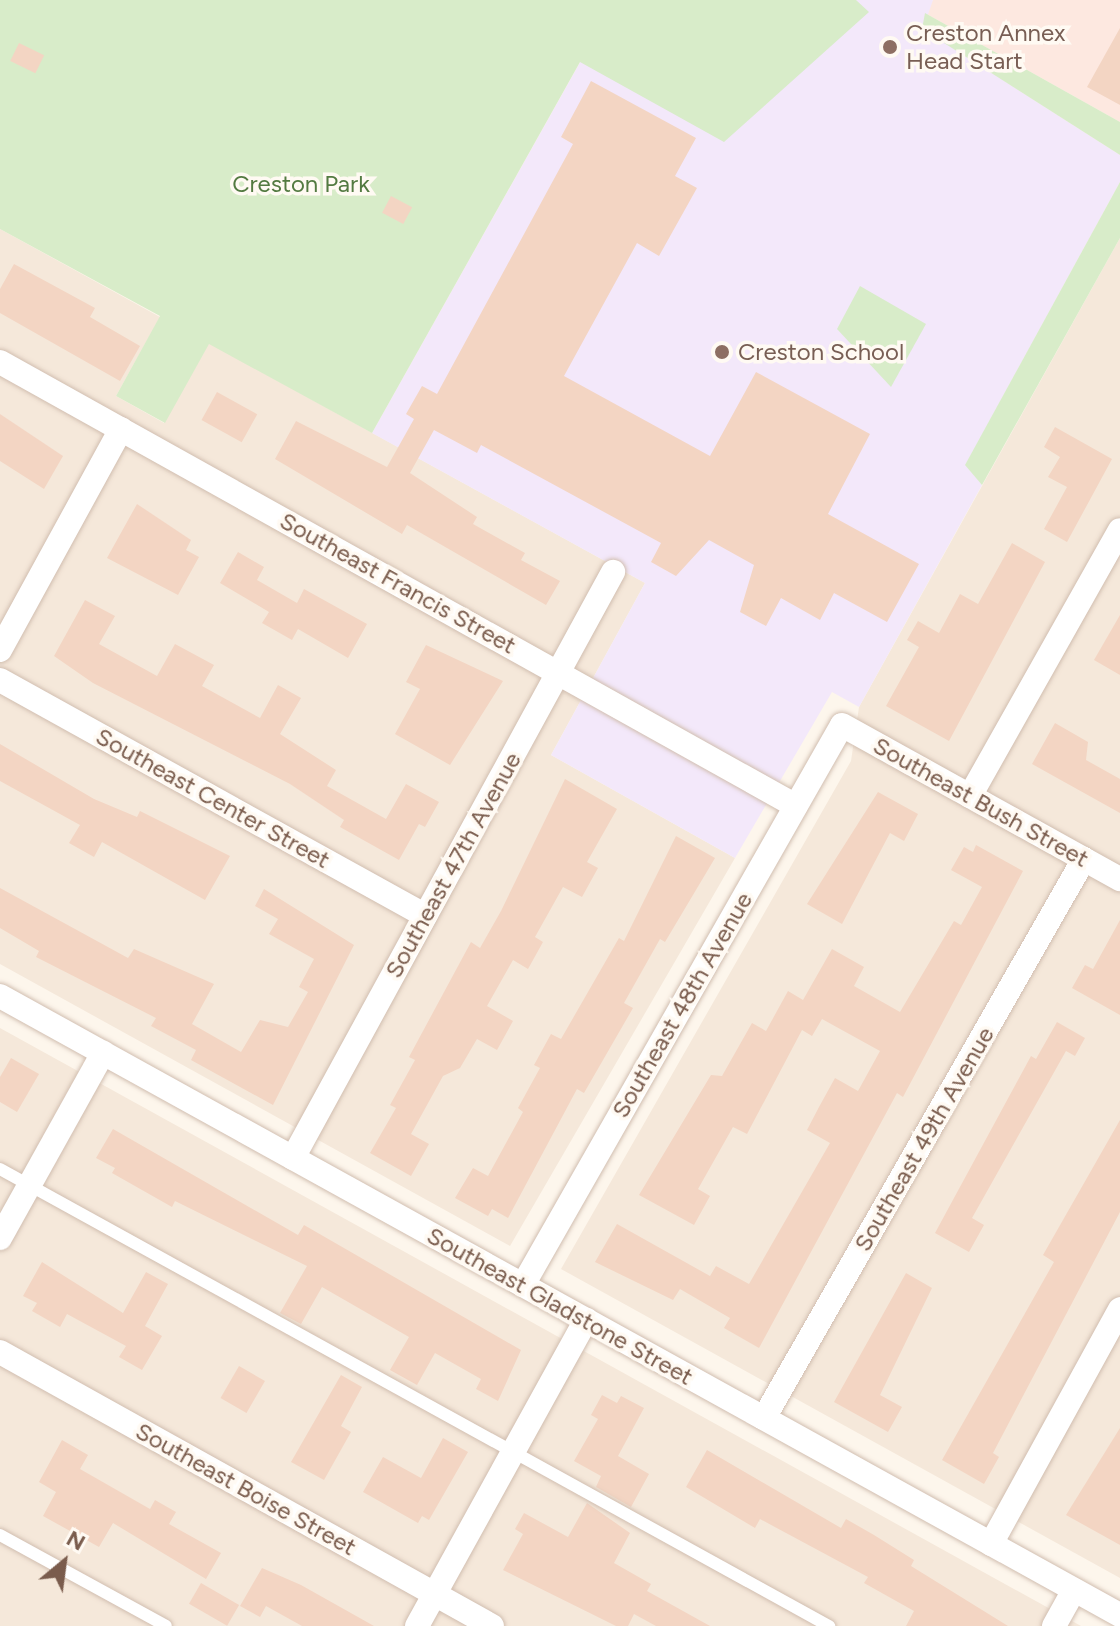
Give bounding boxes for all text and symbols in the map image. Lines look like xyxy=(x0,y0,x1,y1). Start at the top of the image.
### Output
place label: Creston Annex Head Start xyxy=(906,19,1065,75)
marker: Creston Annex Head Start xyxy=(881,38,899,56)
park label: Creston Park xyxy=(232,170,370,198)
place label: Creston School xyxy=(738,338,904,366)
marker: Creston School xyxy=(713,343,731,361)
street label: Southeast Francis Street xyxy=(275,506,521,660)
street label: Southeast Center Street xyxy=(91,722,335,874)
street label: Southeast Bush Street xyxy=(868,731,1094,873)
street label: Southeast 47th Avenue xyxy=(379,747,527,983)
street label: Southeast 48th Avenue xyxy=(606,887,758,1123)
street label: Southeast 49th Avenue xyxy=(848,1022,1000,1256)
street label: Southeast Gladstone Street xyxy=(422,1221,698,1391)
street label: Southeast Boise Street xyxy=(131,1416,361,1562)
north arrow xyxy=(24,1522,104,1602)
text: N xyxy=(62,1525,90,1557)

